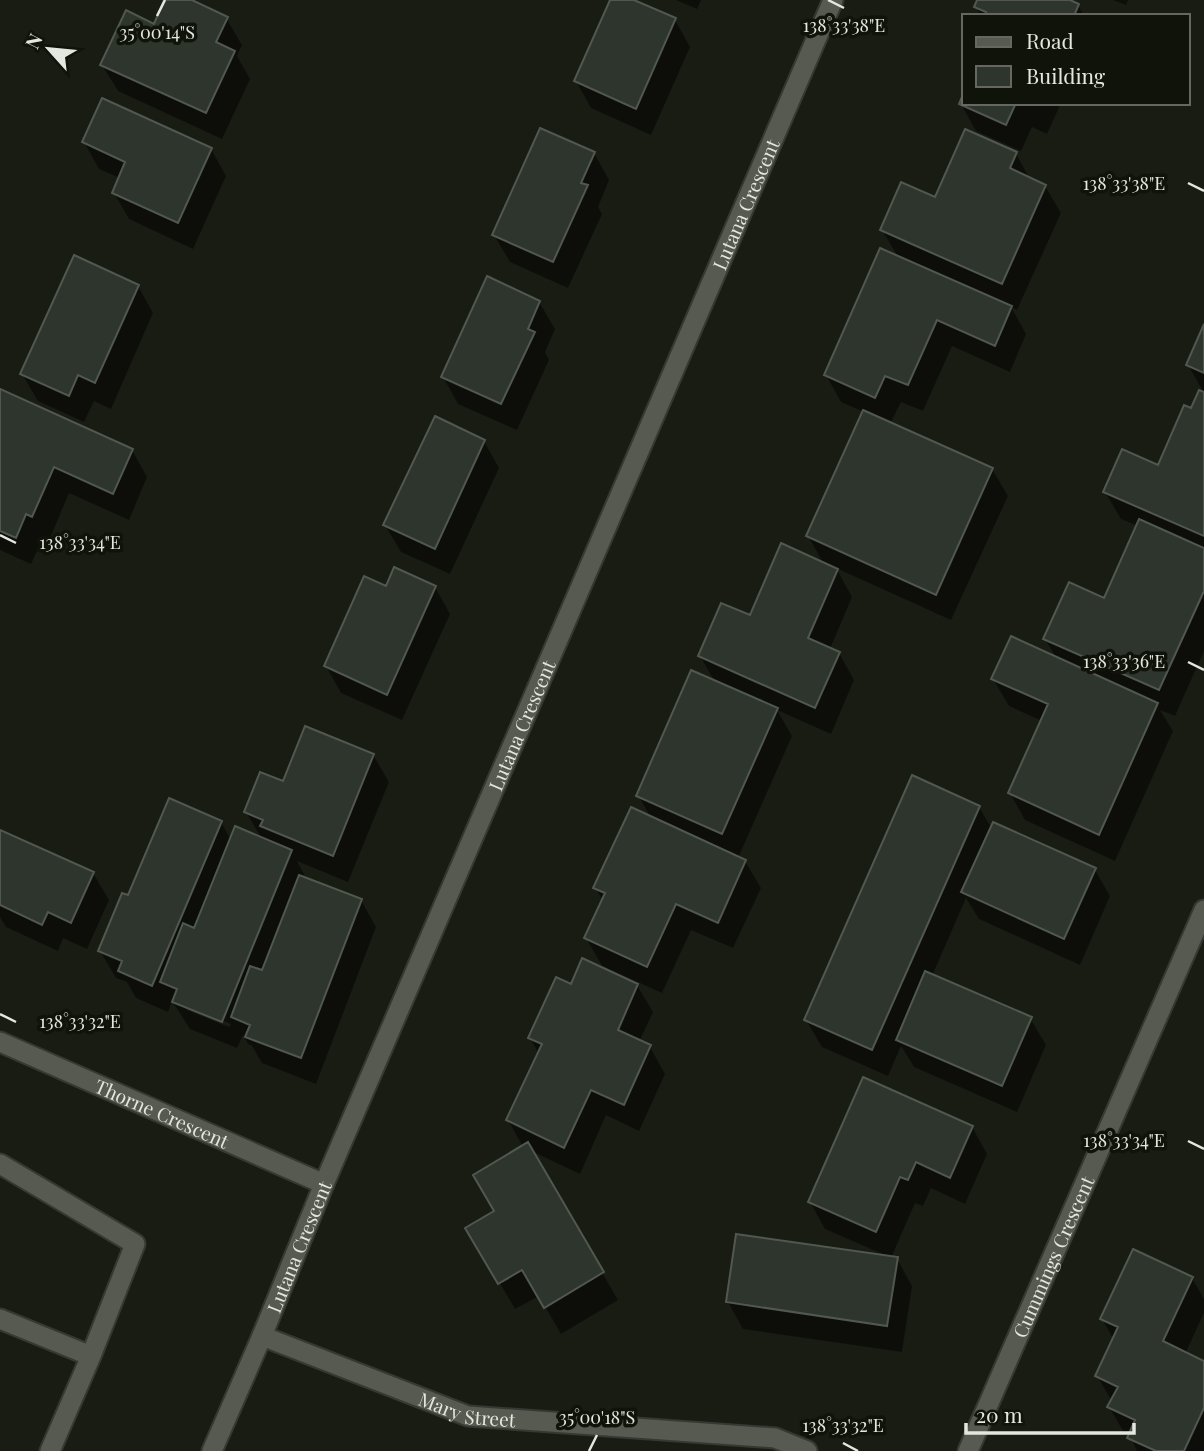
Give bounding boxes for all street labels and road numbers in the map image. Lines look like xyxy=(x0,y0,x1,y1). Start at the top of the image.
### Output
street label: Lutana Crescent xyxy=(706,135,785,274)
street label: Lutana Crescent xyxy=(482,655,561,795)
street label: Thorne Crescent xyxy=(91,1072,233,1154)
street label: Cummings Crescent xyxy=(1006,1171,1100,1342)
street label: Lutana Crescent xyxy=(260,1177,337,1316)
street label: Mary Street xyxy=(415,1385,517,1432)

